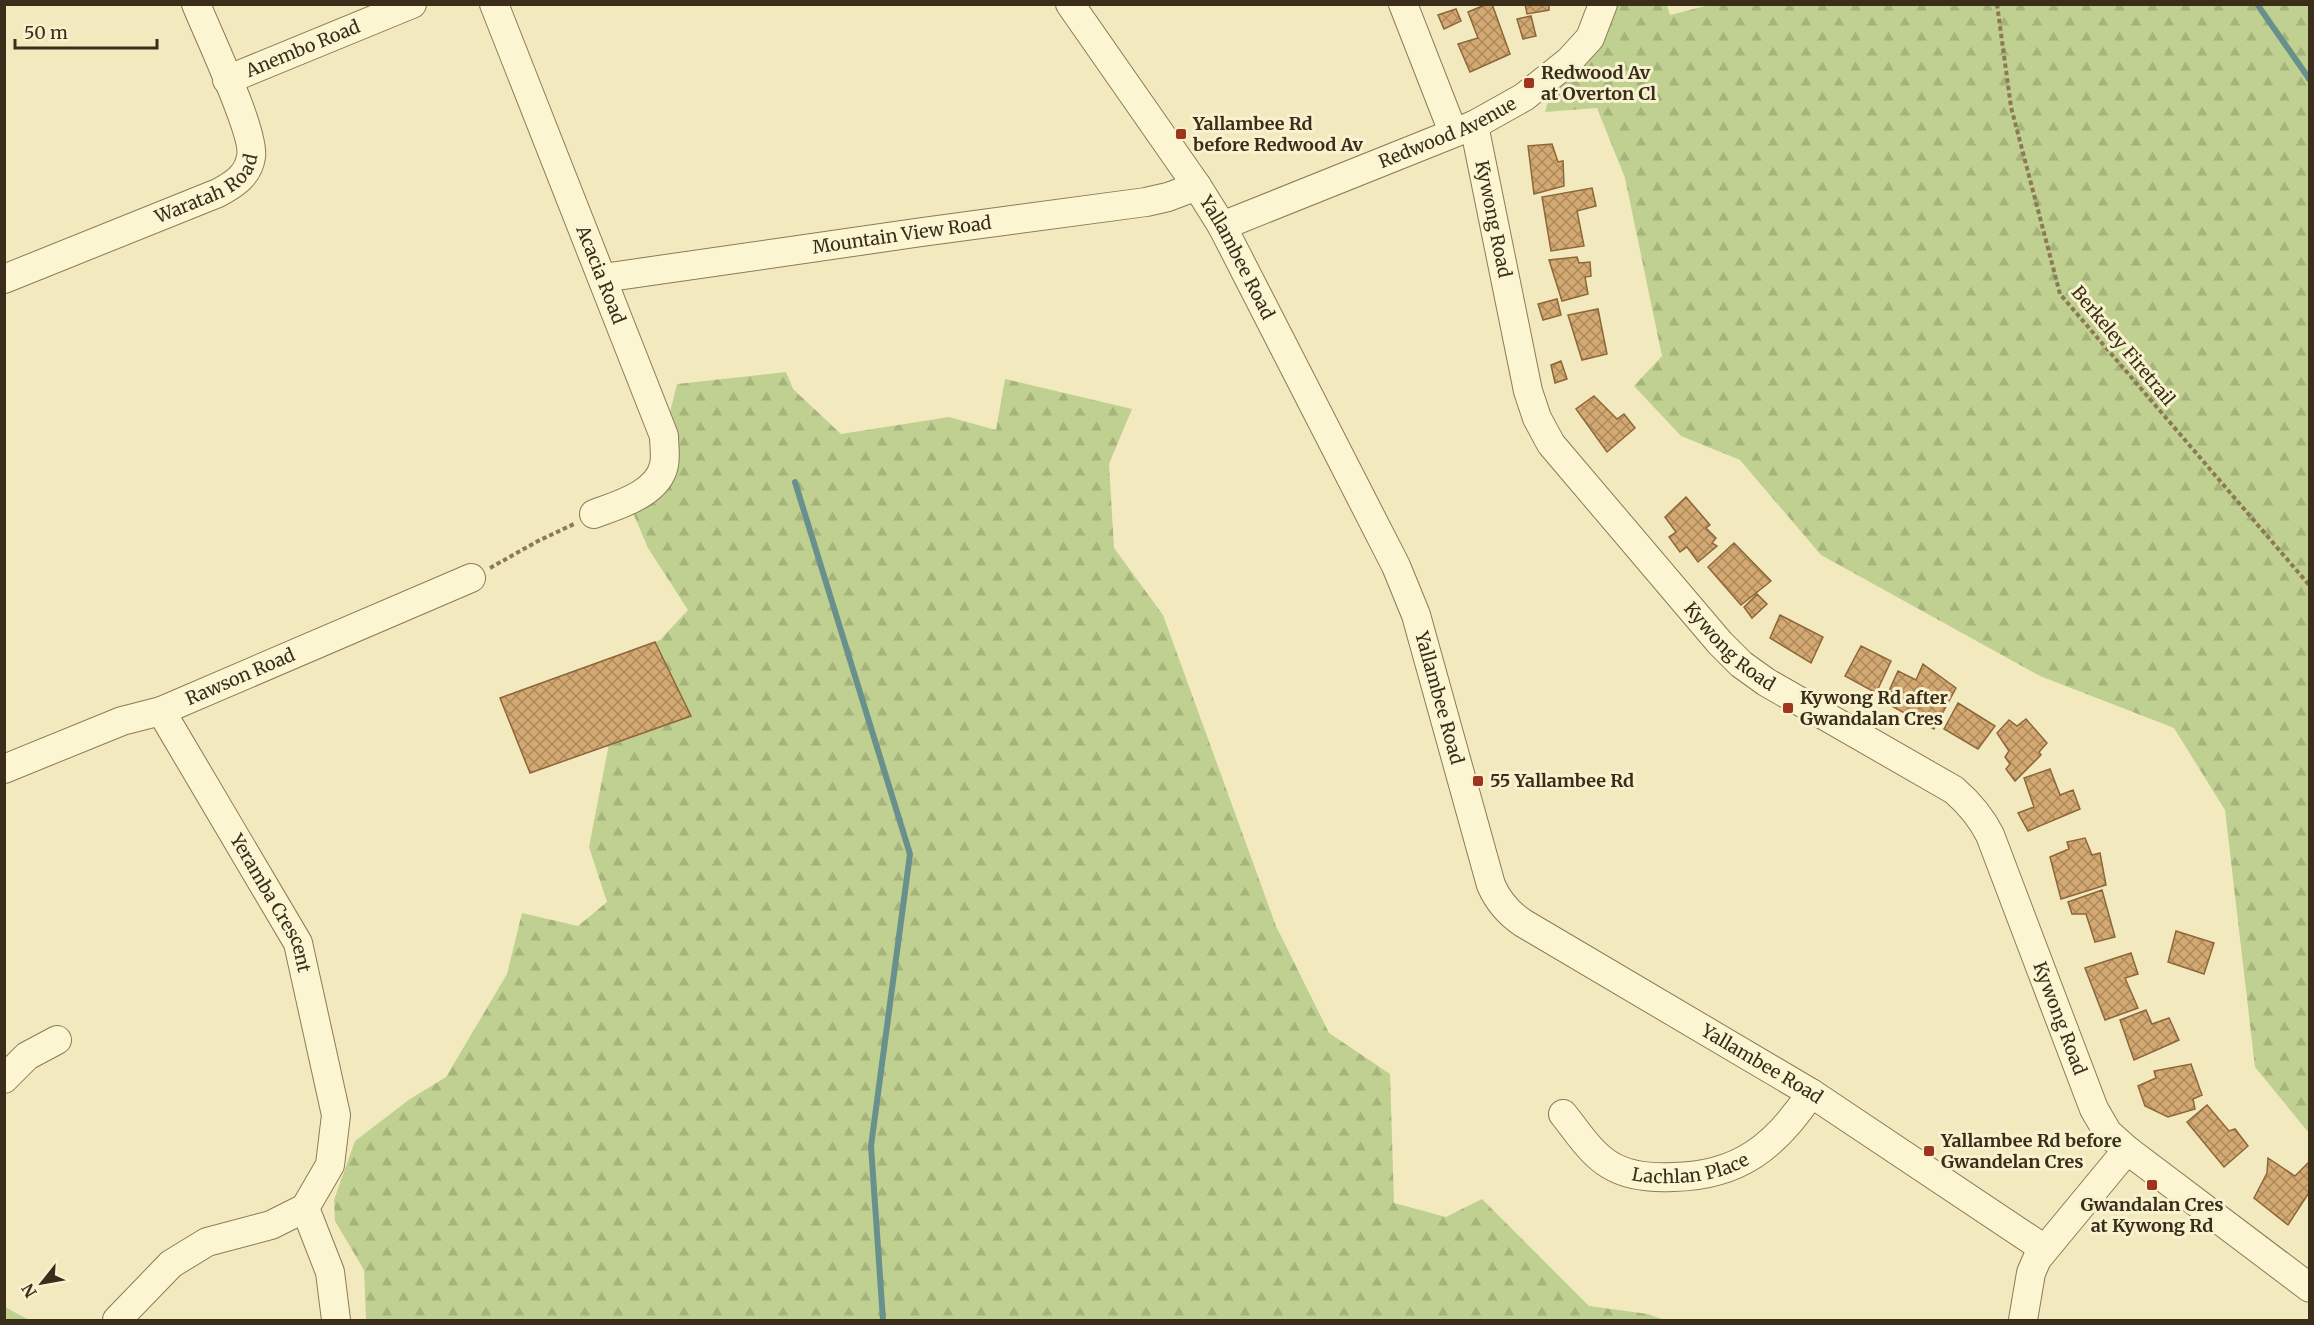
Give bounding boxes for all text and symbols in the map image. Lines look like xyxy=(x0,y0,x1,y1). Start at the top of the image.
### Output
scale bar xyxy=(15,12,158,50)
street label: Anembo Road xyxy=(241,15,363,82)
text: 50 m xyxy=(24,21,68,44)
place label: Redwood Av at Overton Cl xyxy=(1541,61,1656,105)
marker: Redwood Av at Overton Cl xyxy=(1522,76,1536,90)
street label: Redwood Avenue xyxy=(1375,92,1520,173)
place label: Yallambee Rd before Redwood Av xyxy=(1192,112,1363,156)
marker: Yallambee Rd before Redwood Av xyxy=(1174,127,1188,141)
street label: Waratah Road xyxy=(150,151,262,229)
street label: Kywong Road xyxy=(1470,158,1517,280)
street label: Yallambee Road xyxy=(1194,190,1280,323)
street label: Mountain View Road xyxy=(811,211,993,259)
street label: Acacia Road xyxy=(571,221,631,327)
street label: Berkeley Firetrail xyxy=(2067,281,2180,411)
street label: Kywong Road xyxy=(1679,597,1780,696)
street label: Yallambee Road xyxy=(1410,628,1469,767)
street label: Rawson Road xyxy=(182,643,298,710)
place label: Kywong Rd after Gwandalan Cres xyxy=(1800,686,1948,730)
marker: Kywong Rd after Gwandalan Cres xyxy=(1781,701,1795,715)
place label: 55 Yallambee Rd xyxy=(1490,769,1634,792)
marker: 55 Yallambee Rd xyxy=(1471,774,1485,788)
street label: Yeramba Crescent xyxy=(225,829,316,974)
street label: Kywong Road xyxy=(2028,958,2092,1078)
street label: Yallambee Road xyxy=(1696,1018,1827,1109)
place label: Yallambee Rd before Gwandelan Cres xyxy=(1940,1129,2122,1173)
marker: Yallambee Rd before Gwandelan Cres xyxy=(1922,1144,1936,1158)
street label: Lachlan Place xyxy=(1630,1148,1753,1188)
marker: Gwandalan Cres at Kywong Rd xyxy=(2145,1178,2159,1192)
place label: Gwandalan Cres at Kywong Rd xyxy=(2080,1193,2224,1237)
north arrow xyxy=(12,1253,72,1313)
text: N xyxy=(17,1280,41,1301)

